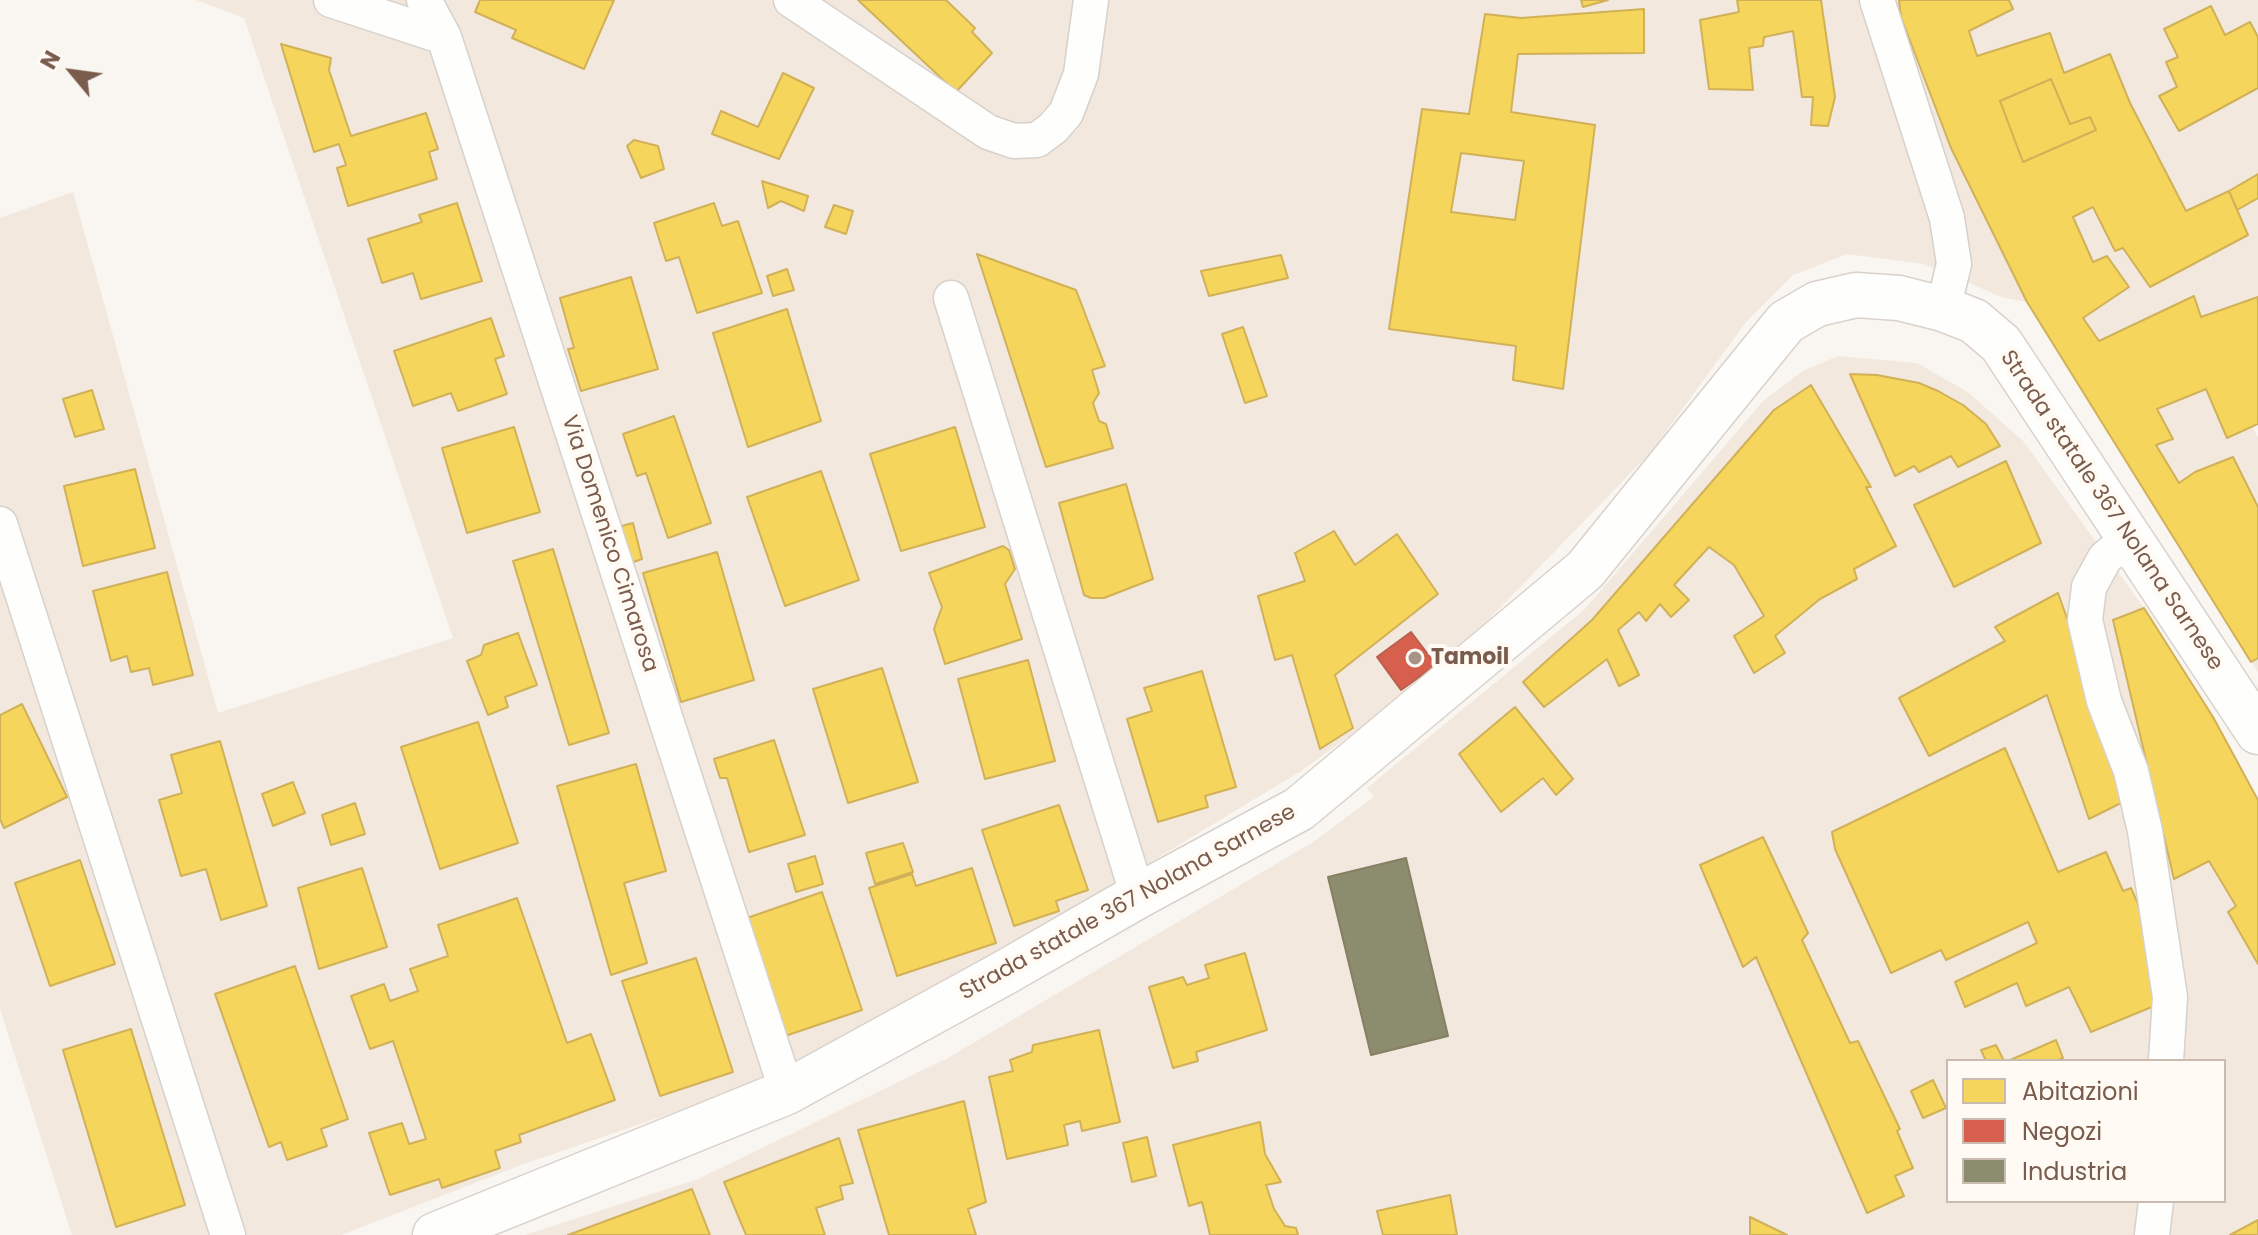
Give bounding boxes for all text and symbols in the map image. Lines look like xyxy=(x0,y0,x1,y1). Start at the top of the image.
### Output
north arrow xyxy=(32,32,112,112)
text: N xyxy=(33,45,68,75)
street label: Strada statale 367 Nolana Sarnese xyxy=(1994,346,2228,676)
street label: Via Domenico Cimarosa xyxy=(555,412,663,676)
place label: Tamoil xyxy=(1431,645,1509,671)
marker: Tamoil xyxy=(1406,649,1424,667)
street label: Strada statale 367 Nolana Sarnese xyxy=(955,799,1301,1007)
legend xyxy=(1946,1059,2226,1203)
text: Abitazioni xyxy=(2022,1075,2139,1108)
text: Negozi xyxy=(2022,1115,2102,1148)
text: Industria xyxy=(2022,1155,2127,1188)

